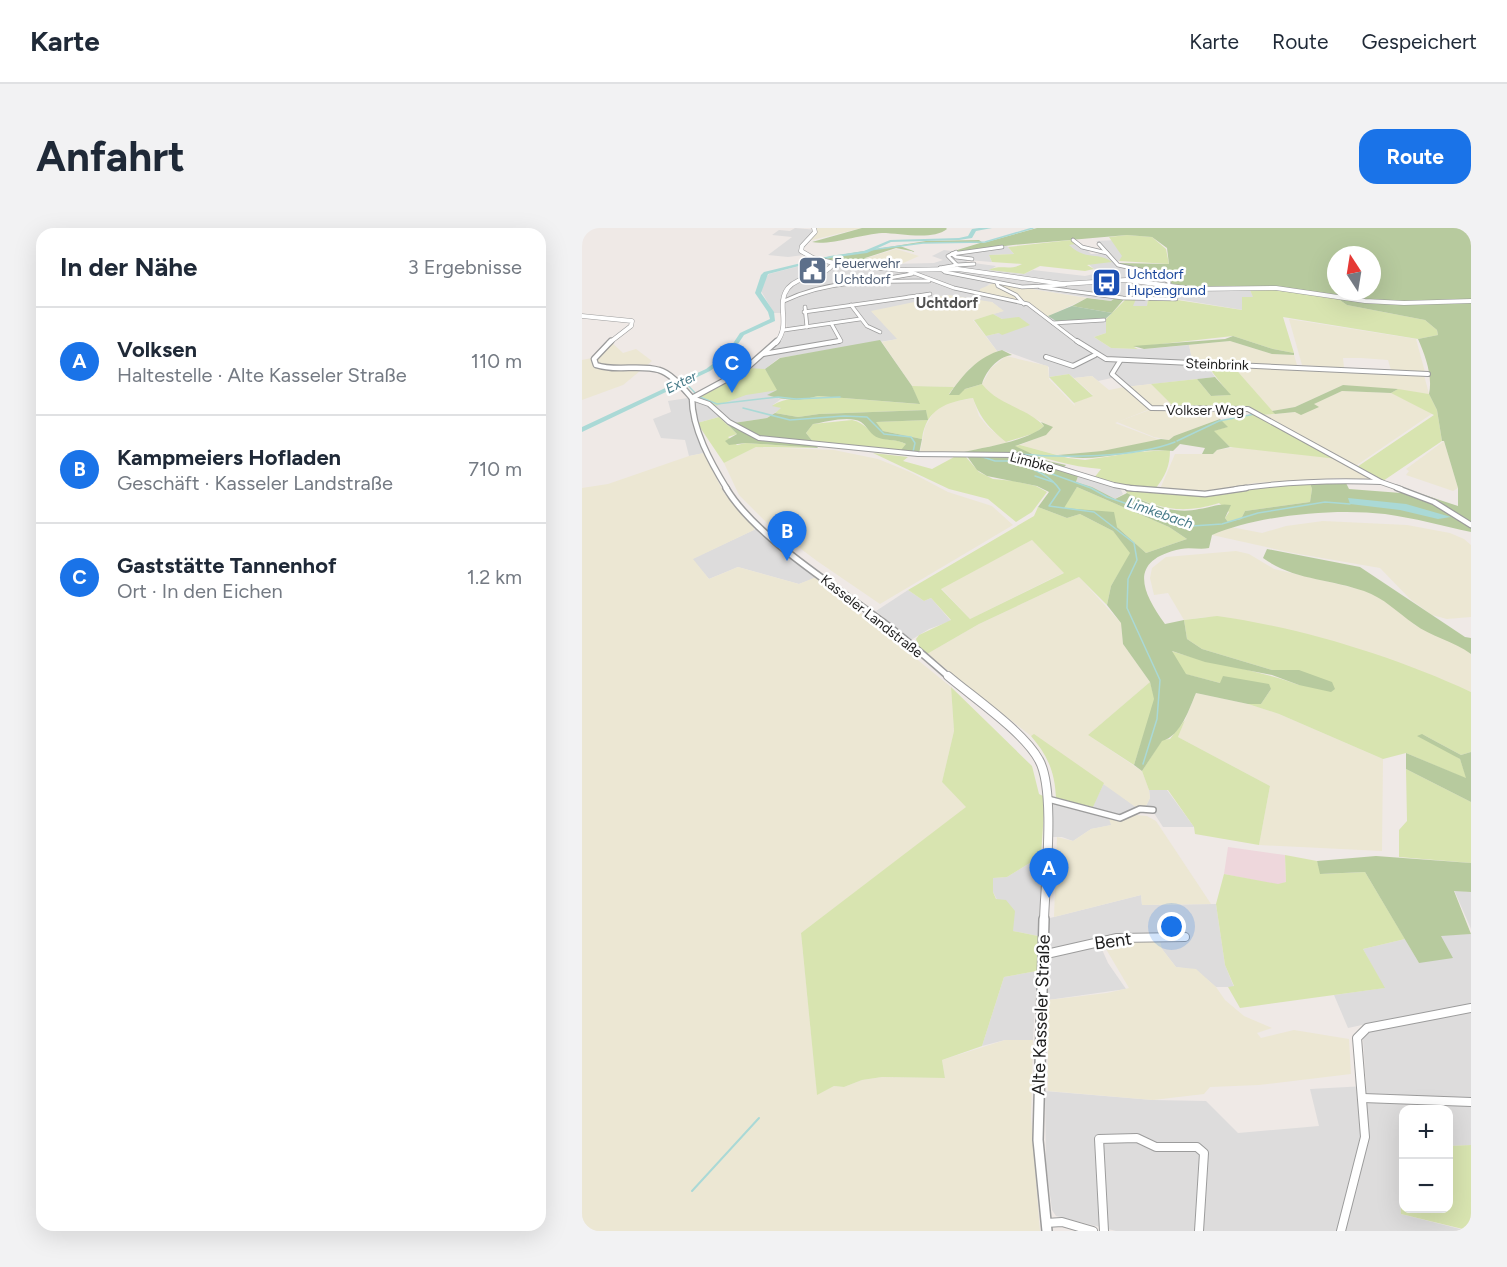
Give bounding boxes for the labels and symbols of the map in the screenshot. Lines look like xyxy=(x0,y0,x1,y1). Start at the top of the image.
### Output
north arrow xyxy=(1327,246,1381,300)
public building icon: Feuerwehr Uchtdorf xyxy=(797,255,829,287)
place label: Feuerwehr Uchtdorf xyxy=(834,255,901,288)
bus stop icon: Uchtdorf Hupengrund xyxy=(1090,266,1122,298)
place label: Uchtdorf Hupengrund xyxy=(1127,266,1206,299)
district label: Uchtdorf xyxy=(916,294,978,312)
pin: C xyxy=(712,344,752,393)
street label: Steinbrink xyxy=(1185,355,1249,374)
water label: Exter xyxy=(663,367,701,397)
street label: Volkser Weg xyxy=(1166,402,1244,419)
street label: Limbke xyxy=(1008,448,1056,477)
water label: Limkebach xyxy=(1125,494,1195,533)
pin: B xyxy=(768,512,806,561)
street label: Kasseler Landstraße xyxy=(817,571,926,662)
pin: A xyxy=(1030,848,1068,898)
your location xyxy=(1157,912,1186,941)
street label: Bent xyxy=(1093,927,1133,955)
street label: Alte Kasseler Straße xyxy=(1027,934,1055,1096)

